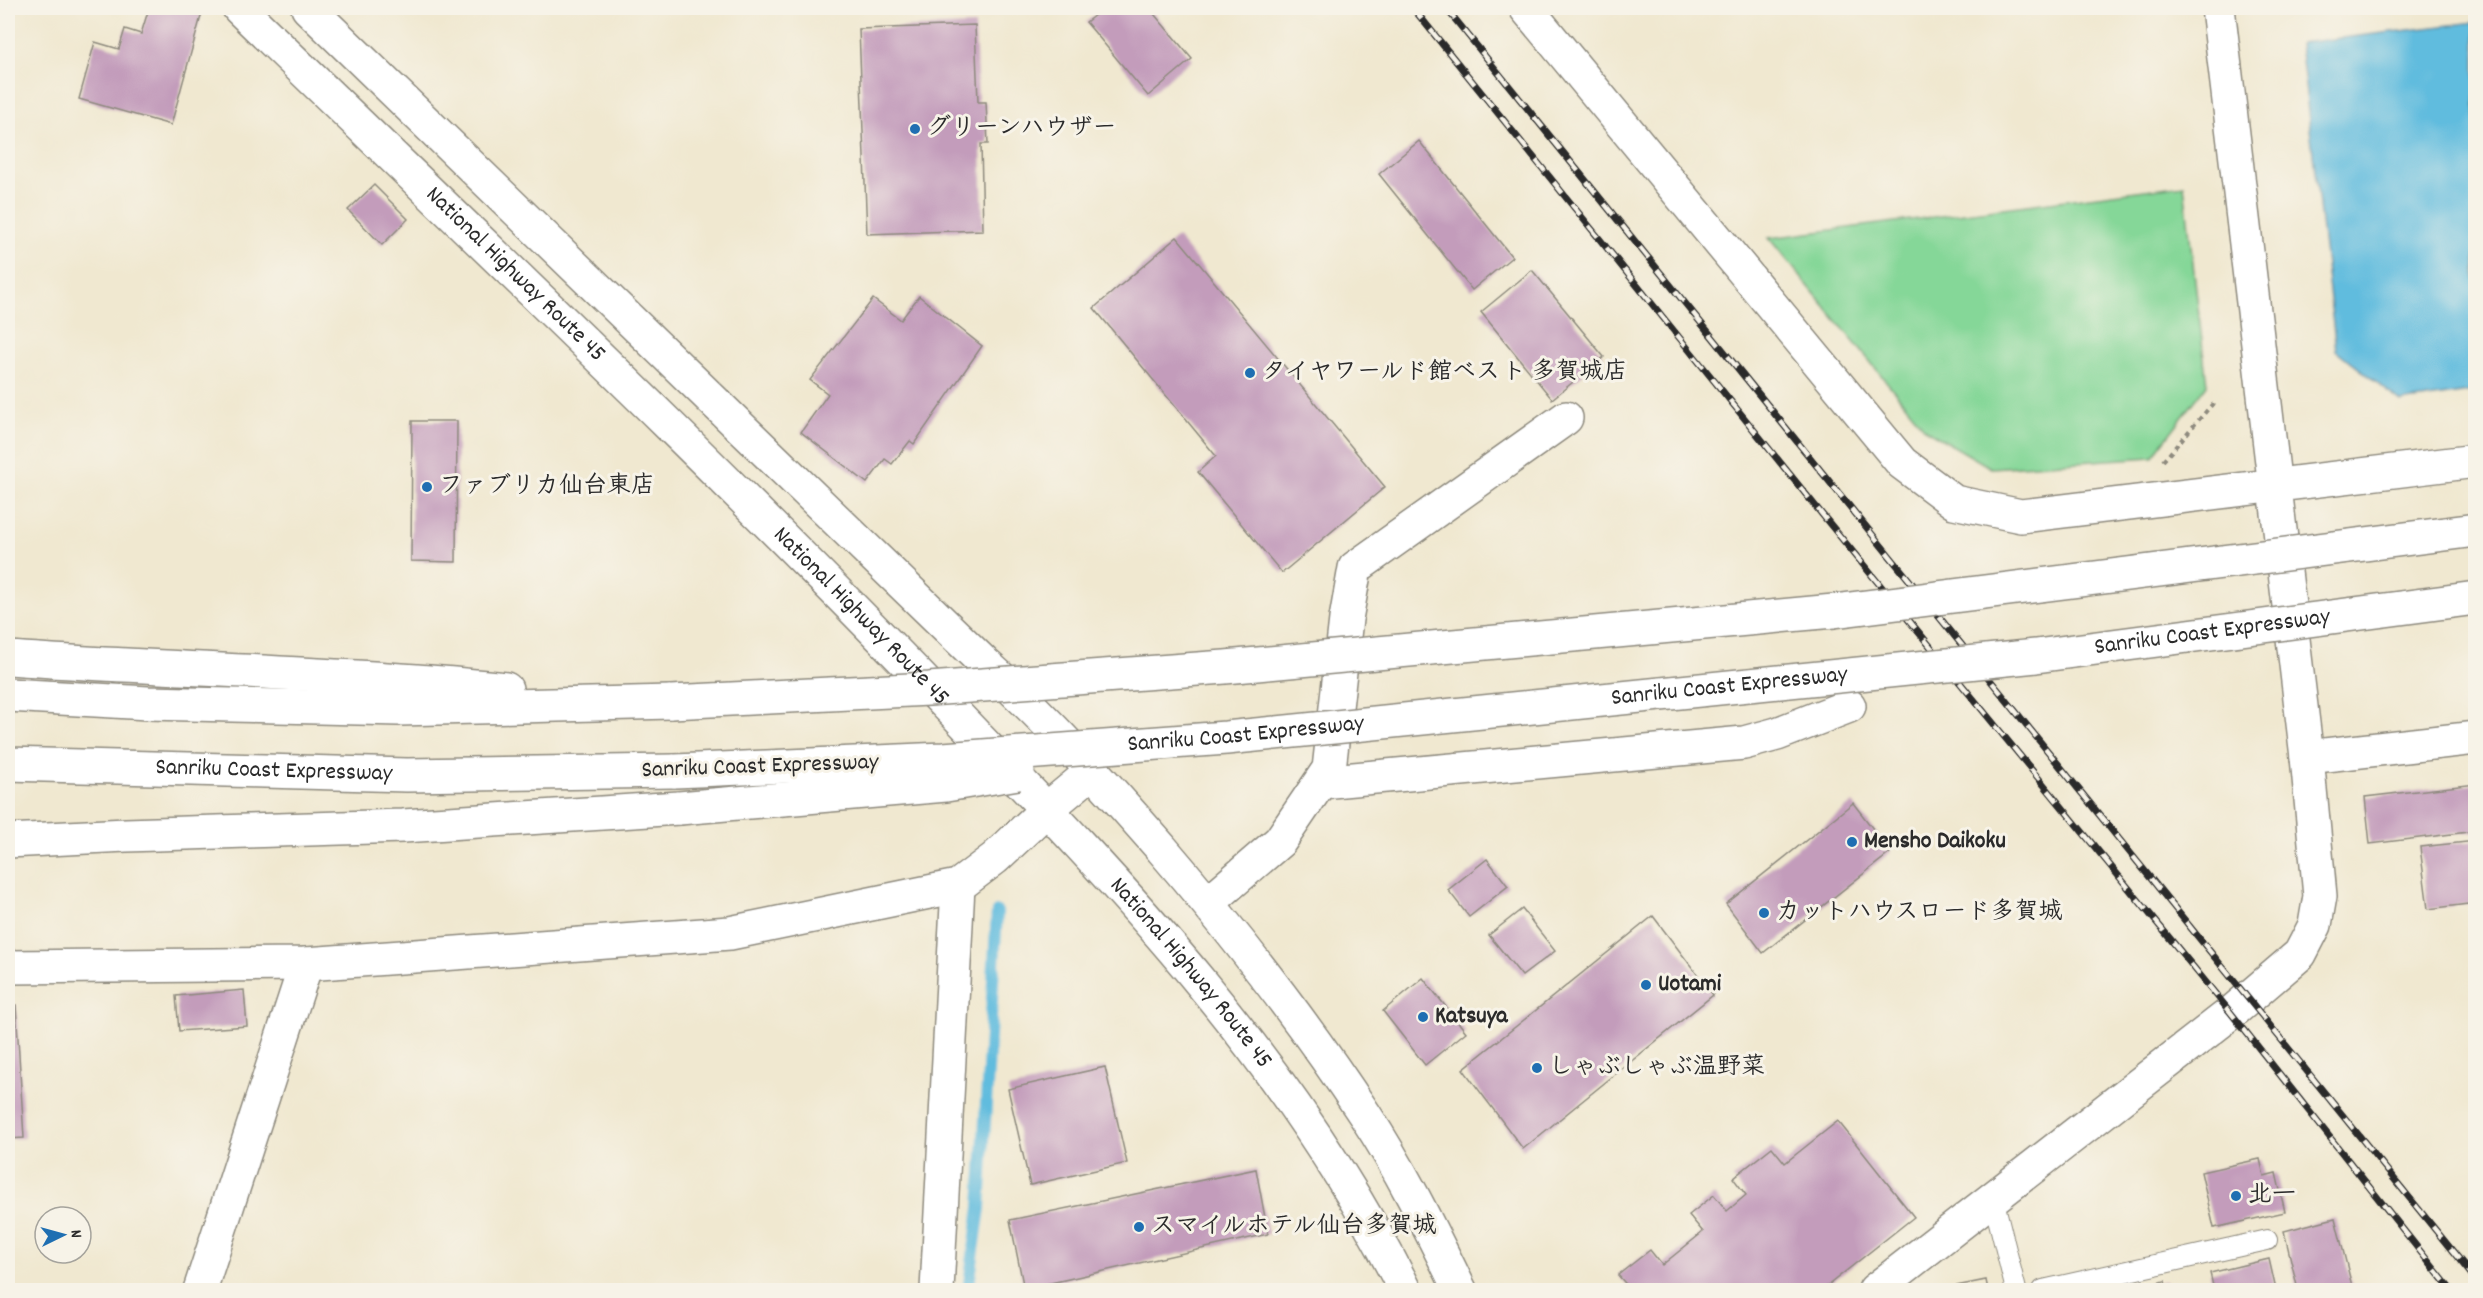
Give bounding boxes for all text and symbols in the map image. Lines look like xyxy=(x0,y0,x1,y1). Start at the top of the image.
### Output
place label: グリーンハウザー xyxy=(927,112,1117,146)
marker: グリーンハウザー xyxy=(908,122,922,136)
street label: National Highway Route 45 xyxy=(417,179,613,371)
place label: タイヤワールド館ベスト 多賀城店 xyxy=(1262,356,1628,390)
marker: タイヤワールド館ベスト 多賀城店 xyxy=(1243,366,1257,380)
place label: ファブリカ仙台東店 xyxy=(439,470,655,504)
marker: ファブリカ仙台東店 xyxy=(420,480,434,494)
street label: National Highway Route 45 xyxy=(764,519,957,714)
street label: Sanriku Coast Expressway xyxy=(2092,600,2333,665)
street label: Sanriku Coast Expressway xyxy=(1610,658,1850,716)
street label: Sanriku Coast Expressway xyxy=(1126,707,1367,762)
street label: Sanriku Coast Expressway xyxy=(641,746,880,788)
street label: Sanriku Coast Expressway xyxy=(155,751,394,792)
place label: Mensho Daikoku xyxy=(1864,825,2006,859)
marker: Mensho Daikoku xyxy=(1845,835,1859,849)
street label: National Highway Route 45 xyxy=(1101,870,1280,1076)
place label: カットハウスロード多賀城 xyxy=(1776,896,2063,930)
marker: カットハウスロード多賀城 xyxy=(1757,906,1771,920)
place label: Uotami xyxy=(1658,968,1722,1002)
marker: Uotami xyxy=(1639,978,1653,992)
place label: Katsuya xyxy=(1435,1000,1508,1034)
marker: Katsuya xyxy=(1416,1010,1430,1024)
place label: しゃぶしゃぶ温野菜 xyxy=(1549,1051,1765,1085)
marker: しゃぶしゃぶ温野菜 xyxy=(1530,1061,1544,1075)
place label: 北一 xyxy=(2248,1179,2296,1213)
marker: 北一 xyxy=(2229,1189,2243,1203)
north arrow xyxy=(33,1205,93,1265)
place label: スマイルホテル仙台多賀城 xyxy=(1151,1210,1437,1244)
marker: スマイルホテル仙台多賀城 xyxy=(1132,1220,1146,1234)
text: N xyxy=(64,1229,87,1239)

